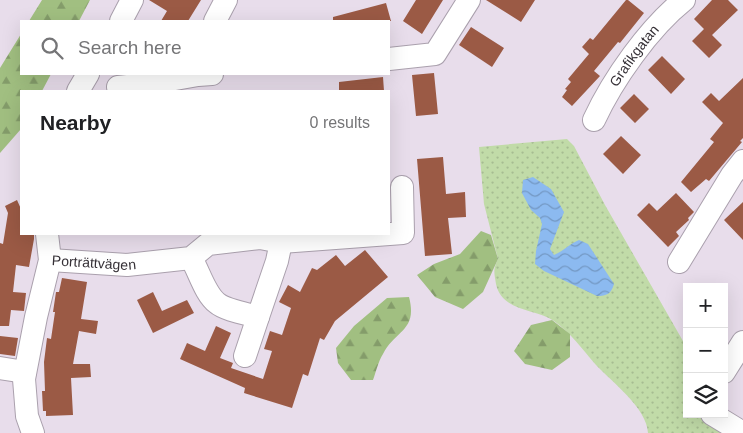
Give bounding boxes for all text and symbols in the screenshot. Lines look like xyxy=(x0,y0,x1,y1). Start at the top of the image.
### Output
search box xyxy=(20,20,390,75)
street label: Grafikgatan xyxy=(606,22,662,89)
icon: search xyxy=(38,34,66,62)
text: Search here xyxy=(78,37,182,58)
text: Nearby xyxy=(40,111,111,134)
text: 0 results xyxy=(310,114,370,131)
street label: Porträttvägen xyxy=(51,252,137,273)
map controls xyxy=(683,283,728,418)
button: + xyxy=(683,283,728,328)
button: − xyxy=(683,328,728,373)
button: layers xyxy=(683,373,728,418)

